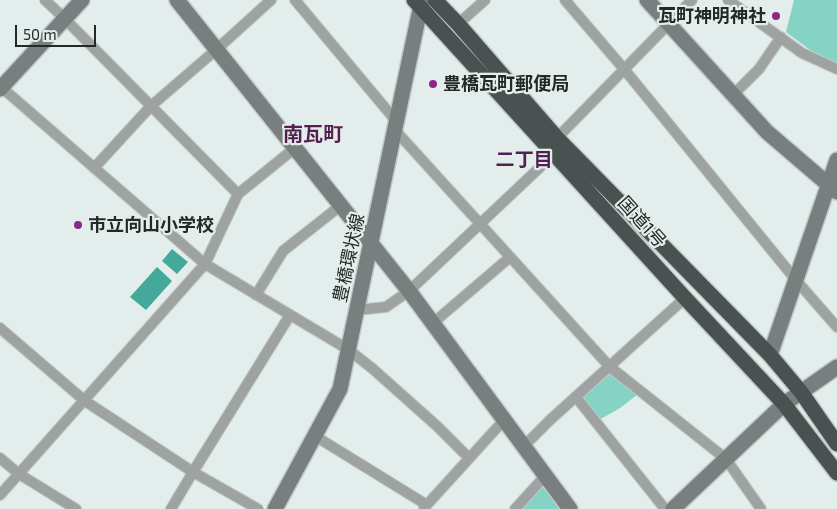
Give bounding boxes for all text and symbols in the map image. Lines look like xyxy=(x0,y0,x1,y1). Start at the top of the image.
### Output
place label: 瓦町神明神社 xyxy=(658,5,766,27)
marker: 瓦町神明神社 xyxy=(770,10,782,22)
scale bar xyxy=(18,15,99,47)
text: 50 m xyxy=(23,25,57,43)
place label: 豊橋瓦町郵便局 xyxy=(443,73,569,95)
marker: 豊橋瓦町郵便局 xyxy=(427,78,439,90)
district label: 南瓦町 xyxy=(283,122,343,146)
district label: 二丁目 xyxy=(496,149,552,171)
street label: 国道1号 xyxy=(614,192,670,252)
street label: 豊橋環状線 xyxy=(329,212,369,304)
place label: 市立向山小学校 xyxy=(88,214,214,236)
marker: 市立向山小学校 xyxy=(72,219,84,231)

